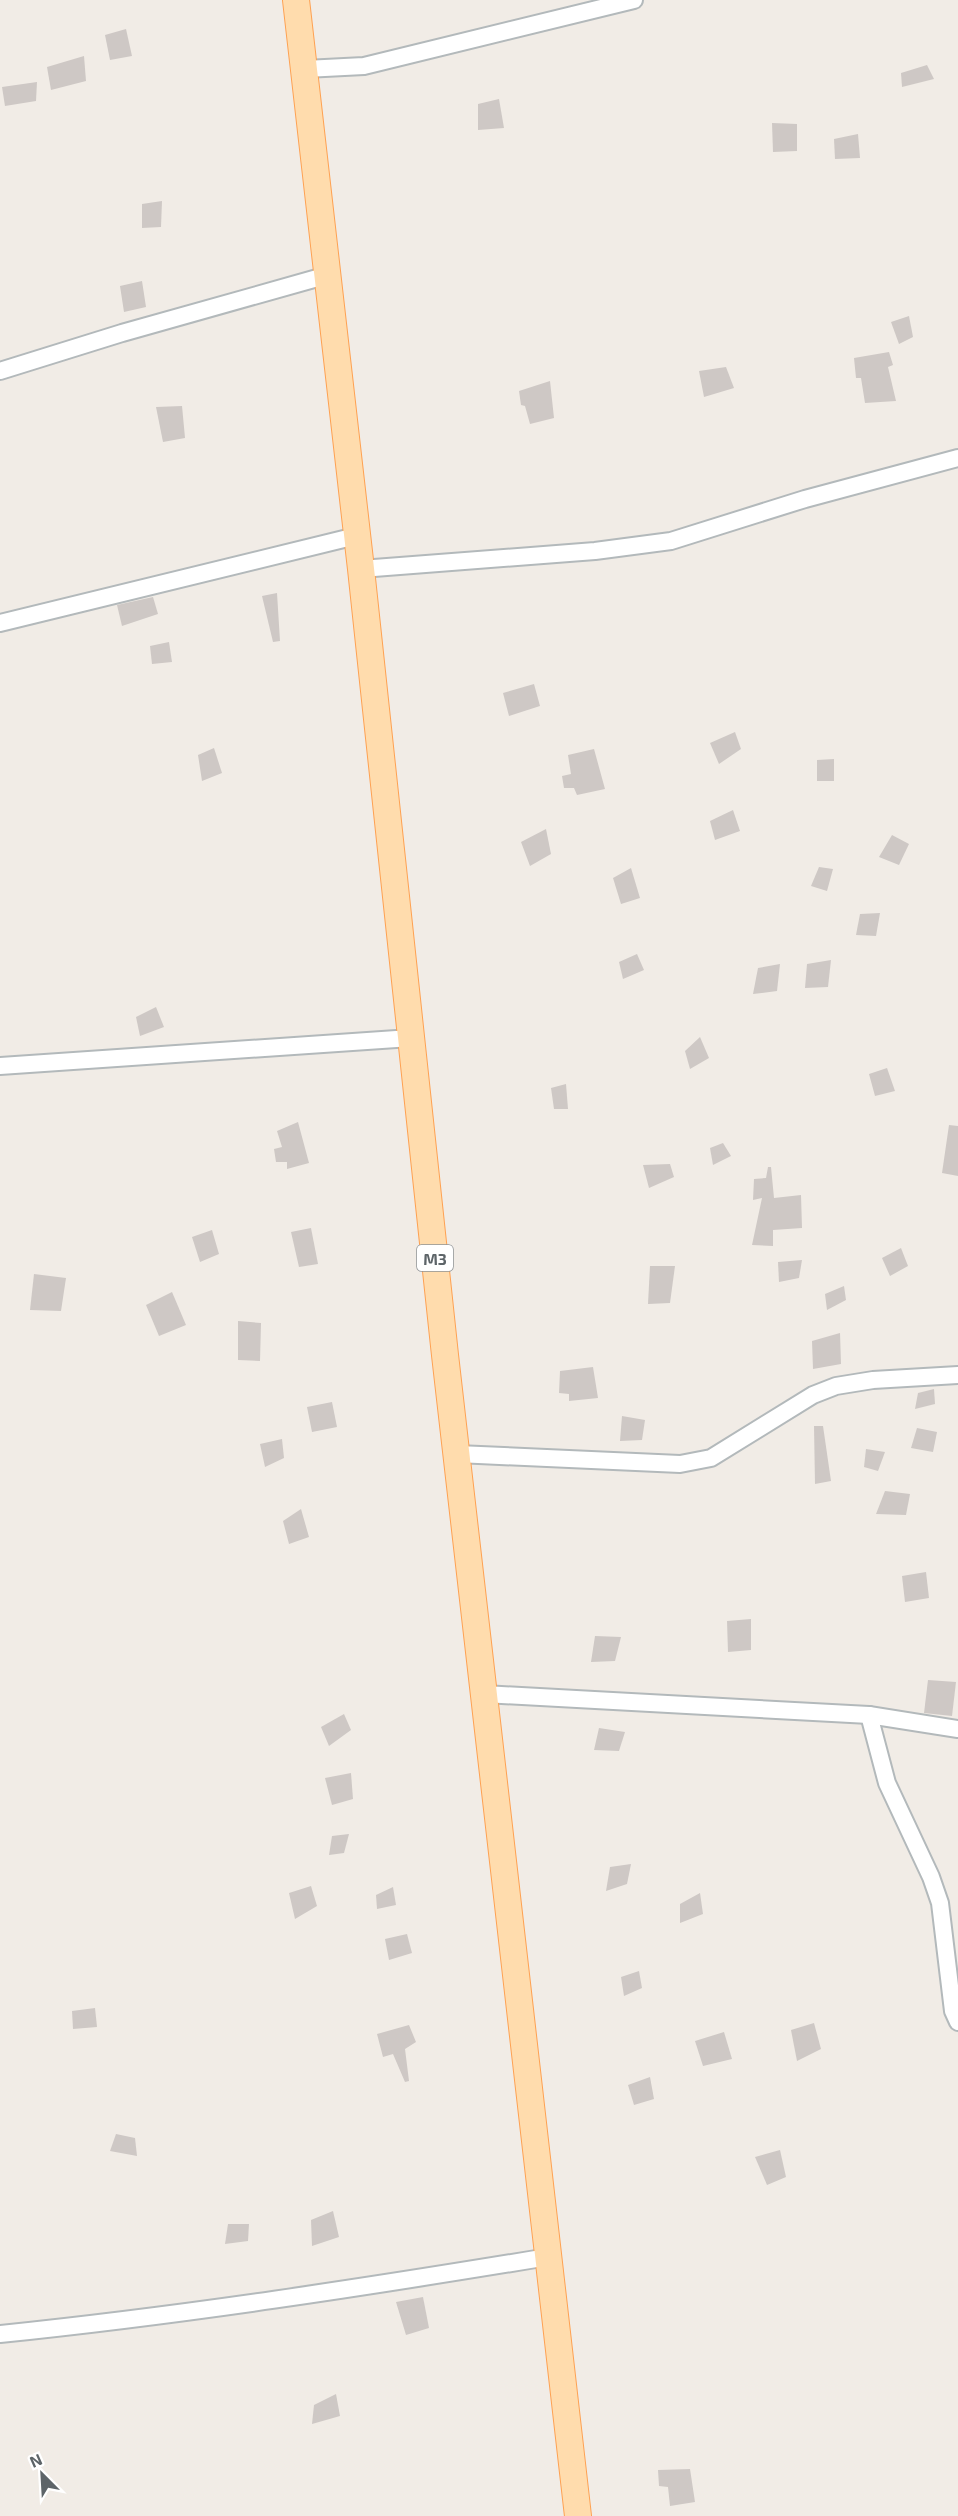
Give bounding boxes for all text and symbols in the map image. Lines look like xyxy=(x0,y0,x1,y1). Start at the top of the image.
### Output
road number: M3 xyxy=(417,1245,453,1271)
north arrow xyxy=(12,2444,72,2504)
text: N xyxy=(27,2449,45,2471)

